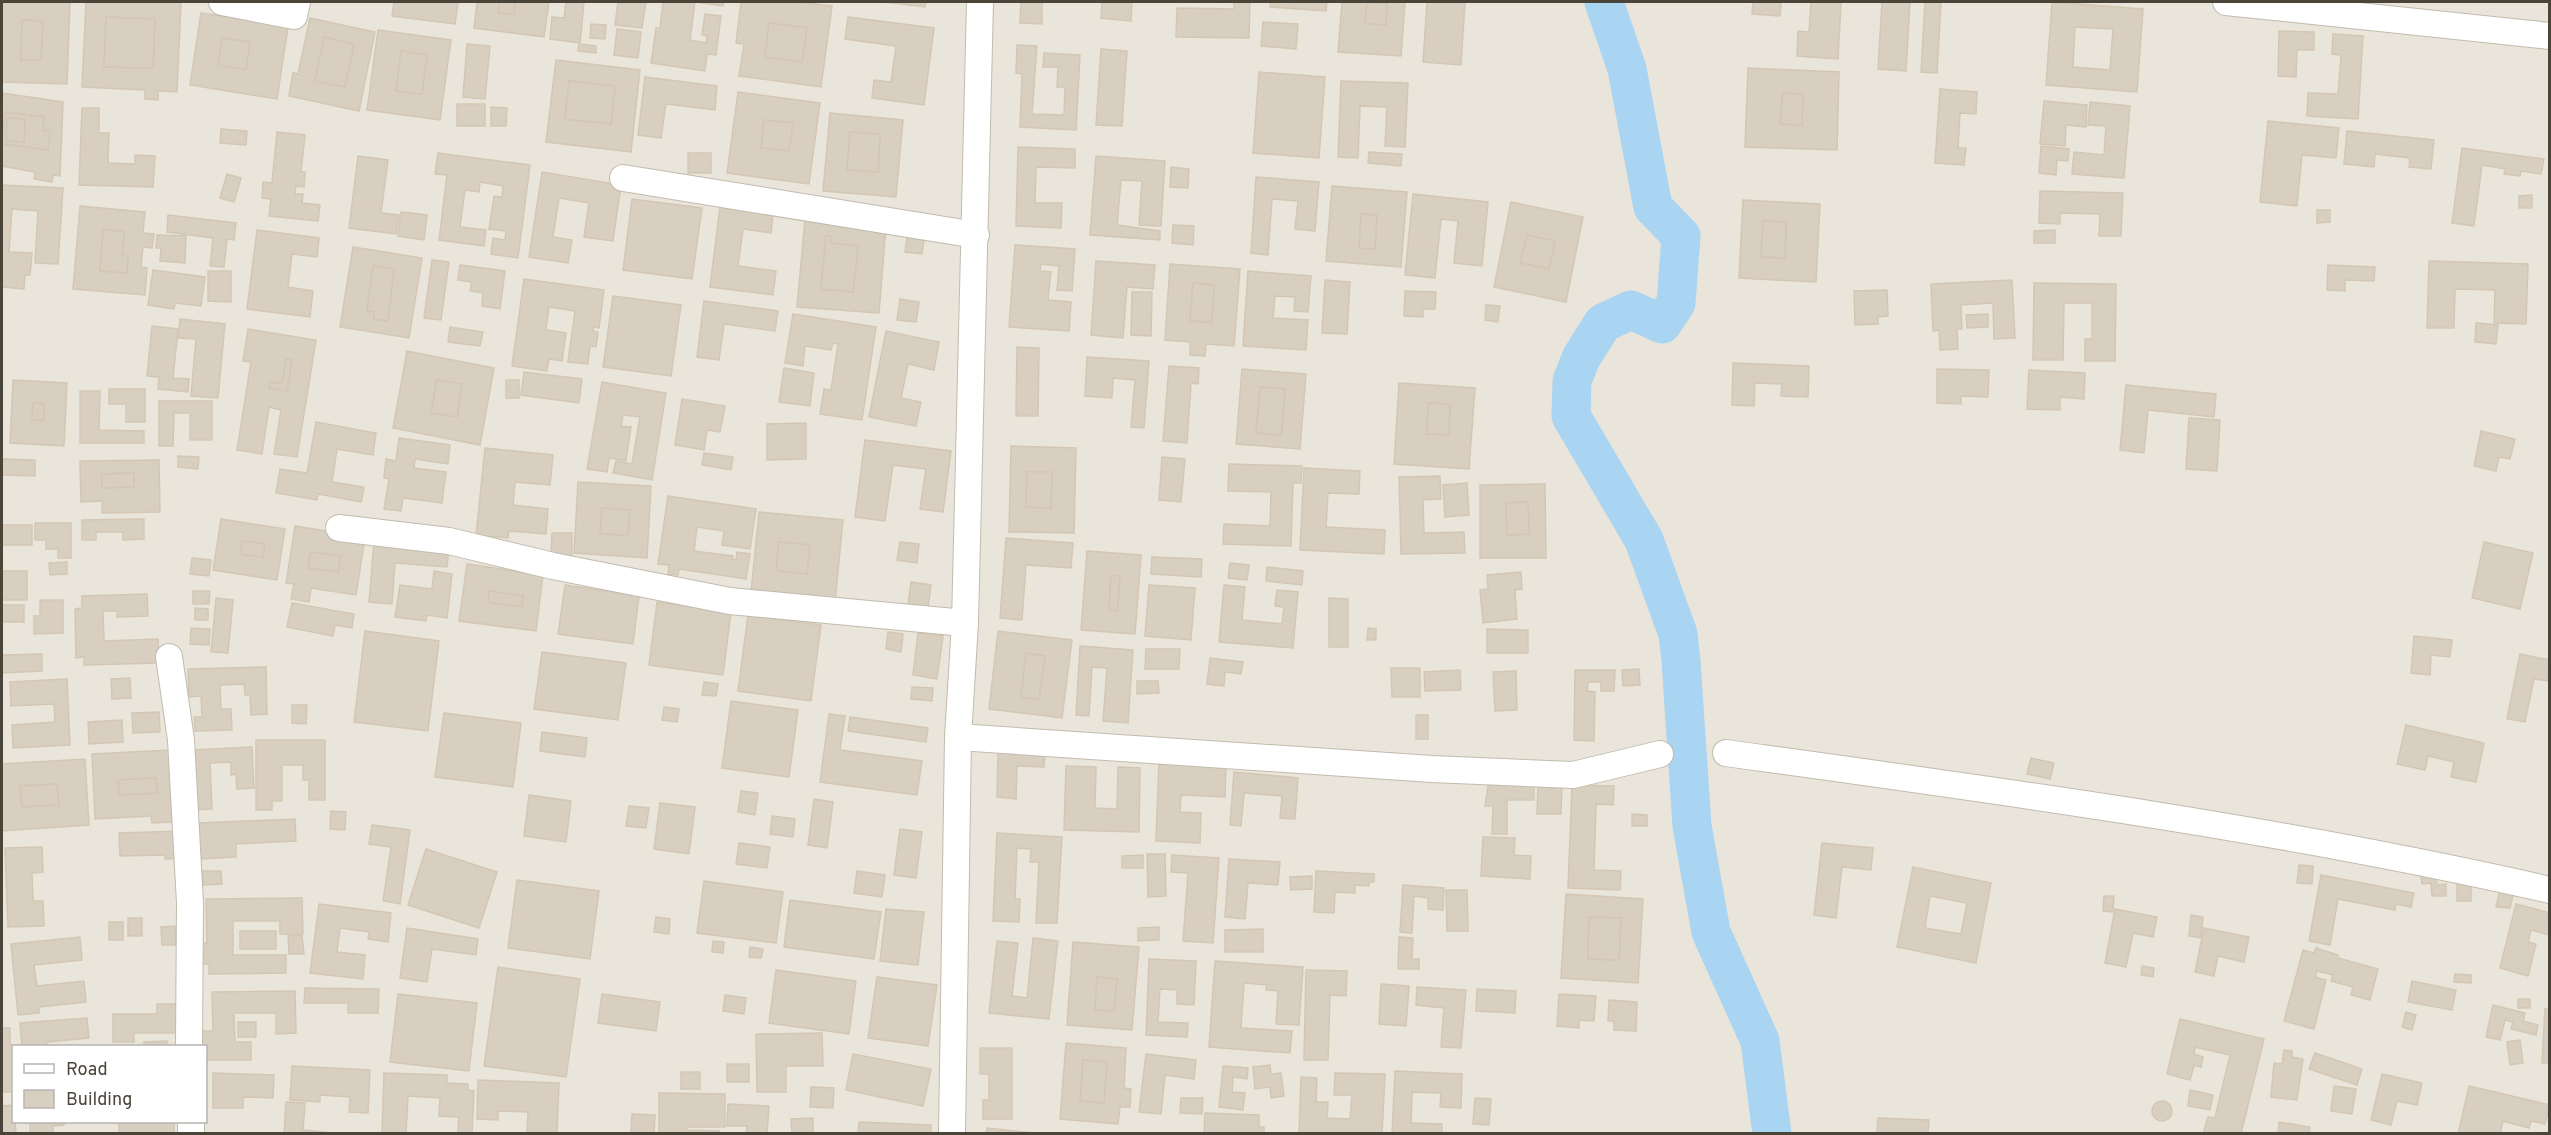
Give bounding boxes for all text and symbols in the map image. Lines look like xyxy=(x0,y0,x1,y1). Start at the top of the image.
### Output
legend xyxy=(12,1045,207,1123)
text: Road xyxy=(66,1059,108,1082)
text: Building xyxy=(66,1089,132,1112)

